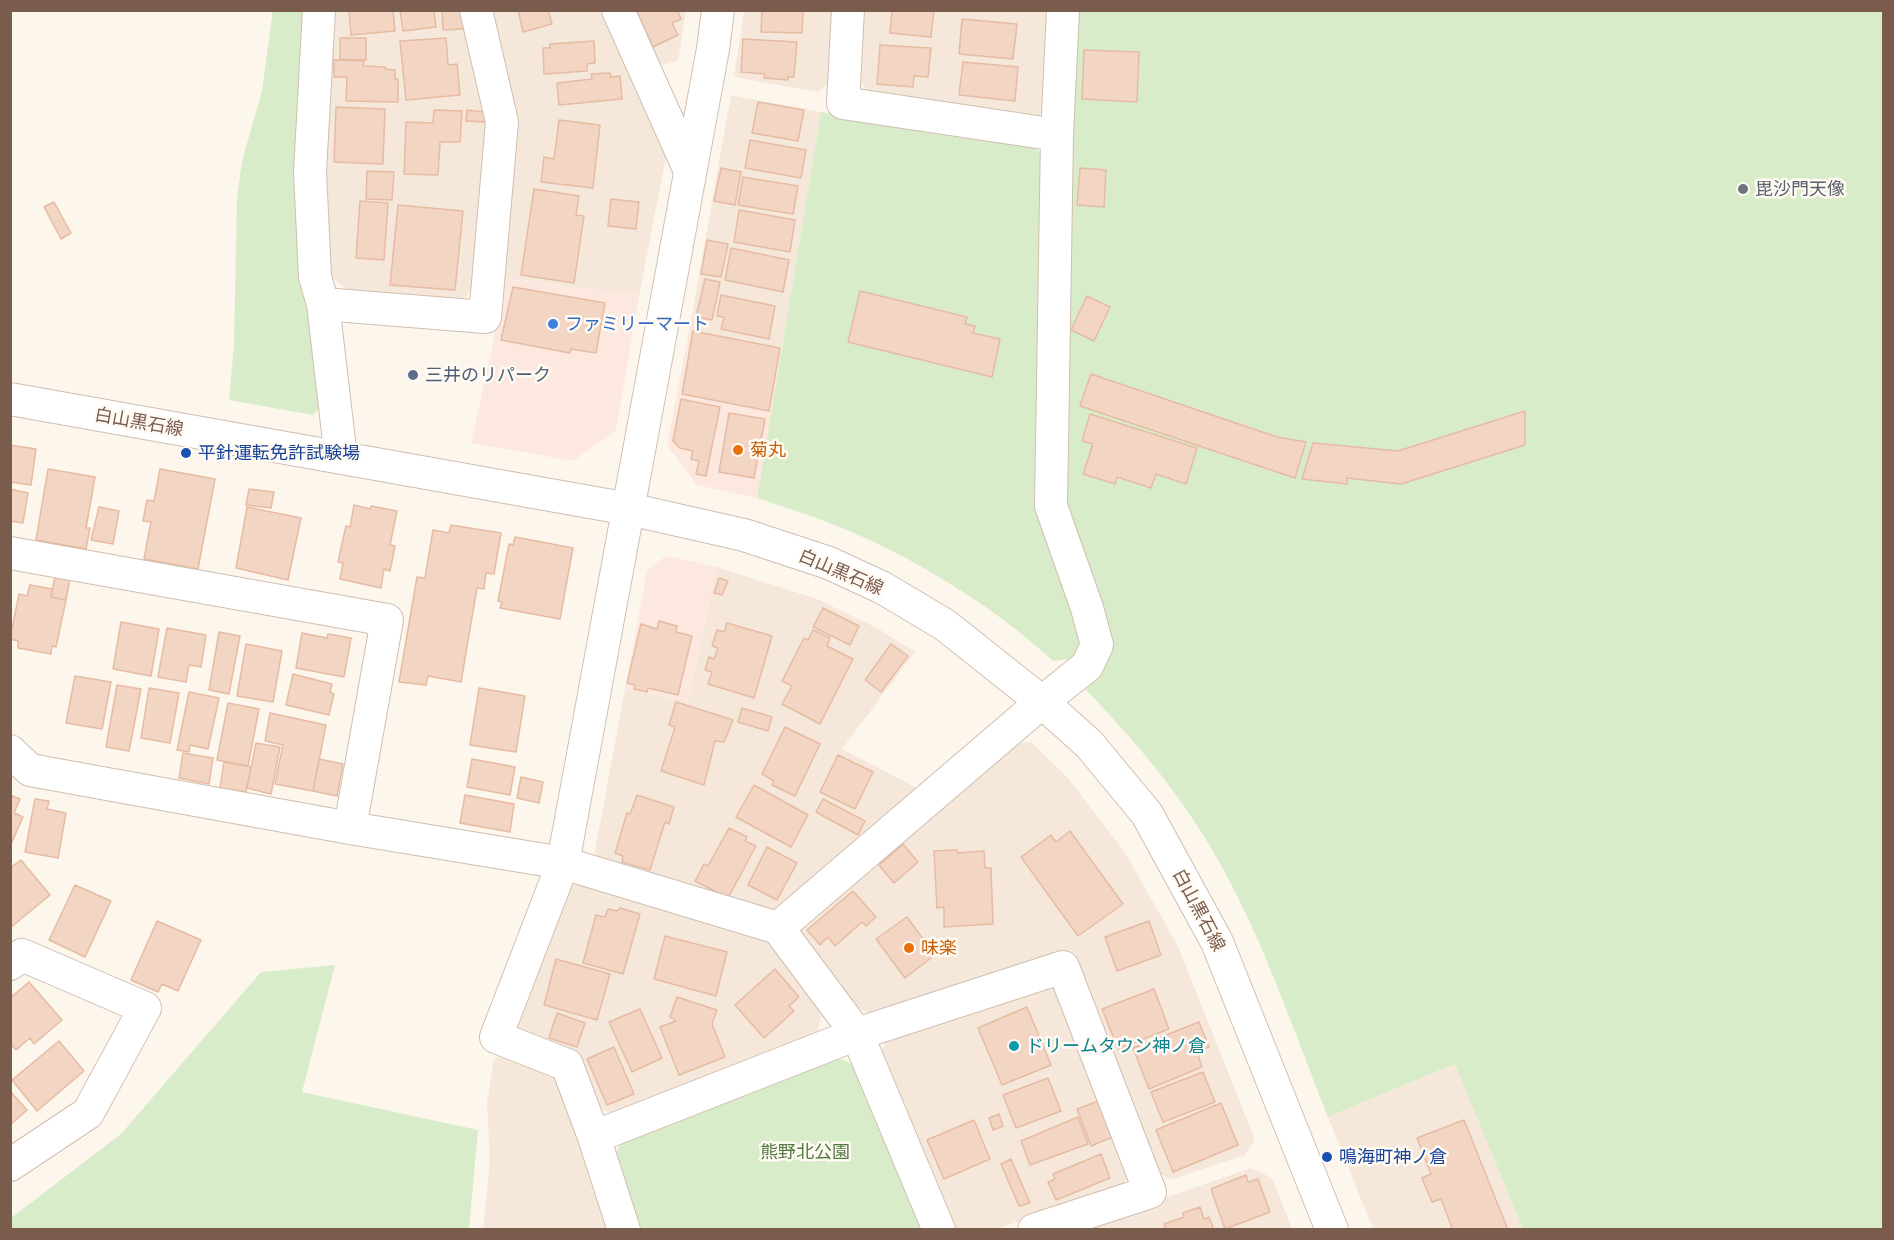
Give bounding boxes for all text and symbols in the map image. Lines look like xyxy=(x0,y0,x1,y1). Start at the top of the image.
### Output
place label: 毘沙門天像 xyxy=(1755,178,1845,200)
marker: 毘沙門天像 xyxy=(1736,182,1750,196)
place label: ファミリーマート xyxy=(565,313,709,335)
marker: ファミリーマート xyxy=(546,317,560,331)
place label: 三井のリパーク xyxy=(425,364,551,386)
marker: 三井のリパーク xyxy=(406,368,420,382)
street label: 白山黒石線 xyxy=(93,404,185,440)
place label: 菊丸 xyxy=(750,439,786,461)
place label: 平針運転免許試験場 xyxy=(198,442,360,464)
marker: 菊丸 xyxy=(731,443,745,457)
marker: 平針運転免許試験場 xyxy=(179,446,193,460)
street label: 白山黒石線 xyxy=(795,544,887,600)
street label: 白山黒石線 xyxy=(1168,865,1230,955)
place label: 味楽 xyxy=(921,937,957,959)
marker: 味楽 xyxy=(902,941,916,955)
place label: ドリームタウン神ノ倉 xyxy=(1026,1035,1206,1057)
marker: ドリームタウン神ノ倉 xyxy=(1007,1039,1021,1053)
park label: 熊野北公園 xyxy=(760,1141,850,1163)
place label: 鳴海町神ノ倉 xyxy=(1339,1146,1447,1168)
marker: 鳴海町神ノ倉 xyxy=(1320,1150,1334,1164)

